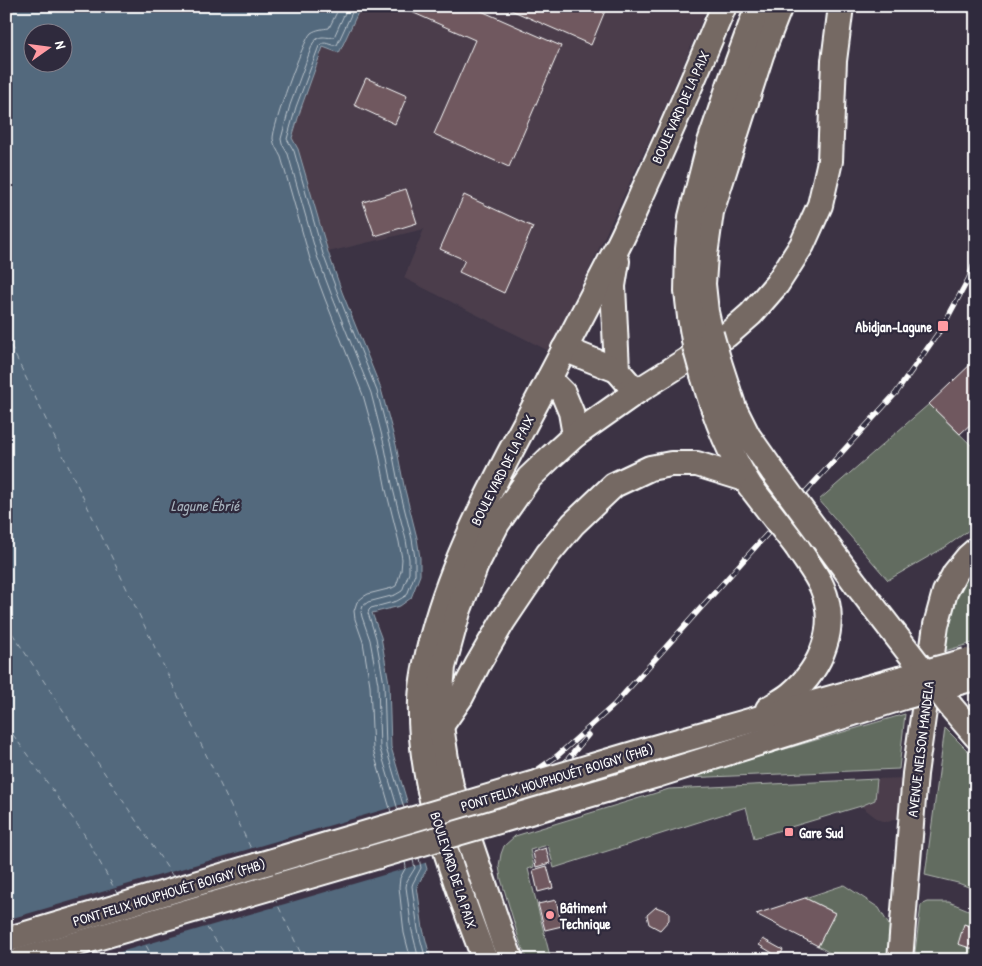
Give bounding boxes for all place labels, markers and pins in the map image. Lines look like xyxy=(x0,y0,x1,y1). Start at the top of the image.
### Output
place label: Abidjan-Lagune xyxy=(856,317,932,338)
marker: Abidjan-Lagune xyxy=(936,319,950,333)
place label: Gare Sud xyxy=(799,823,843,842)
marker: Gare Sud xyxy=(783,826,795,838)
place label: Bâtiment Technique xyxy=(559,898,611,935)
marker: Bâtiment Technique xyxy=(544,909,556,921)

